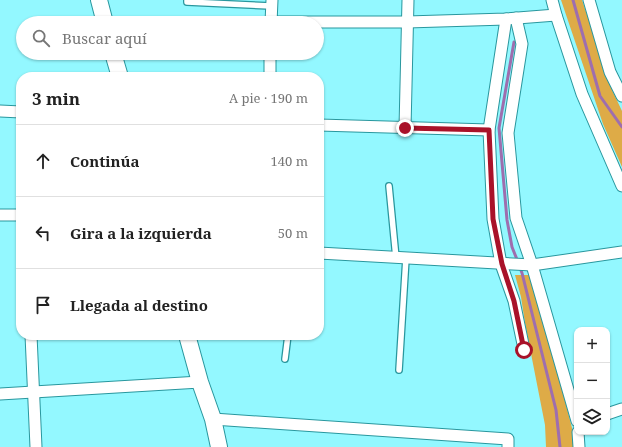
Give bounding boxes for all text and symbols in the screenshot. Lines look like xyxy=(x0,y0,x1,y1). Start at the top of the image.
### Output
search box xyxy=(16,16,324,60)
icon: search xyxy=(30,27,52,49)
text: Buscar aquí xyxy=(62,28,147,48)
text: 3 min xyxy=(32,87,80,110)
text: A pie · 190 m xyxy=(229,89,308,107)
route end xyxy=(396,119,414,137)
icon: ahead xyxy=(32,150,54,172)
text: Continúa xyxy=(70,151,140,171)
text: 140 m xyxy=(271,152,308,170)
icon: left xyxy=(32,222,54,244)
text: Gira a la izquierda xyxy=(70,223,212,243)
text: 50 m xyxy=(278,224,308,242)
icon: arrive xyxy=(32,294,54,316)
text: Llegada al destino xyxy=(70,295,208,315)
map controls xyxy=(574,327,610,435)
button: + xyxy=(574,327,610,363)
route start xyxy=(515,341,533,359)
button: − xyxy=(574,363,610,399)
button: layers xyxy=(574,399,610,435)

